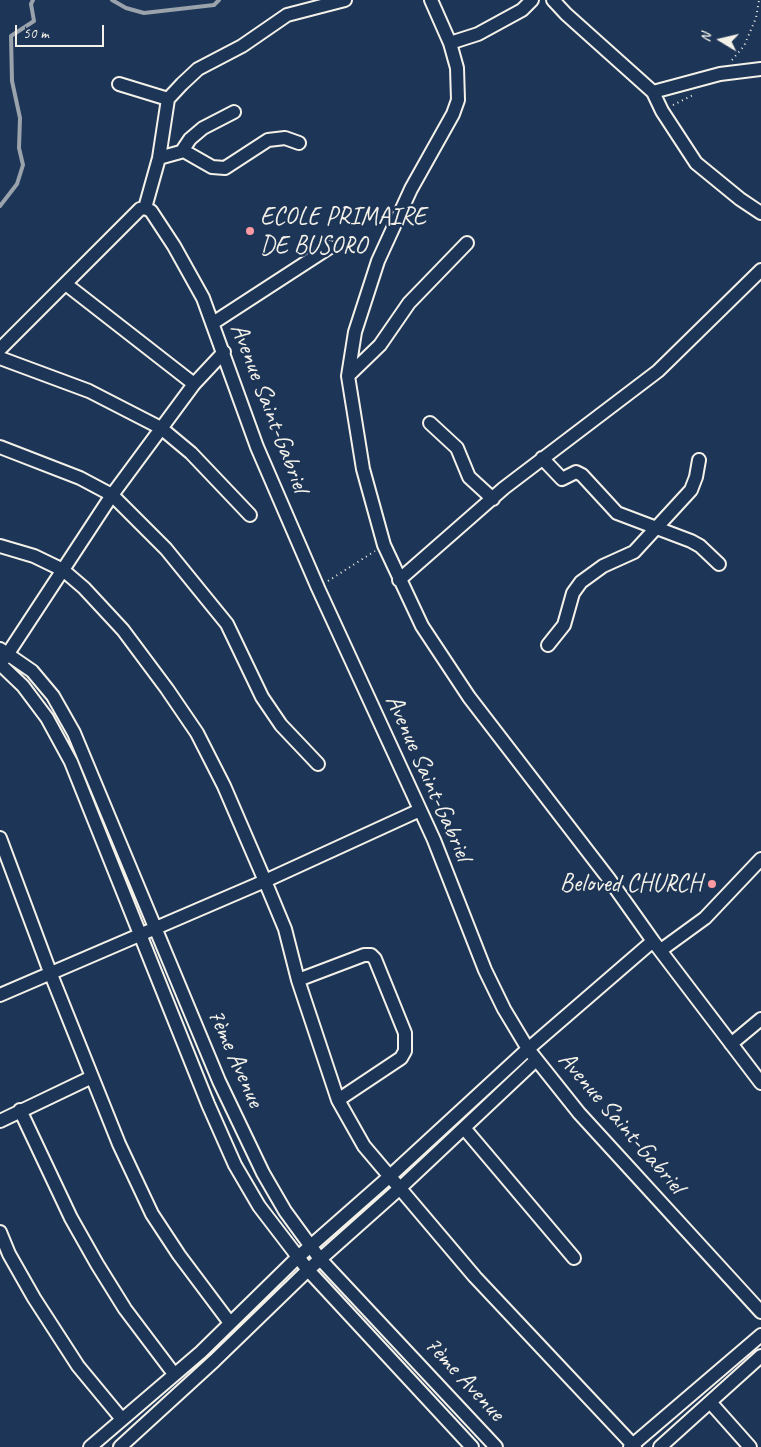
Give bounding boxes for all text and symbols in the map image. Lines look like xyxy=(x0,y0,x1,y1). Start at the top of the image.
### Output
scale bar xyxy=(18,15,106,47)
north arrow xyxy=(696,15,746,65)
text: 50 m xyxy=(23,24,49,43)
text: N xyxy=(697,32,715,43)
place label: ECOLE PRIMAIRE DE BUSORO xyxy=(260,202,426,261)
marker: ECOLE PRIMAIRE DE BUSORO xyxy=(244,225,256,237)
street label: Avenue Saint-Gabriel xyxy=(223,319,315,497)
street label: Avenue Saint-Gabriel xyxy=(378,690,478,866)
place label: Beloved CHURCH xyxy=(560,869,702,899)
marker: Beloved CHURCH xyxy=(706,878,718,890)
street label: 7ème Avenue xyxy=(200,1004,270,1112)
street label: Avenue Saint-Gabriel xyxy=(551,1046,691,1200)
street label: 7ème Avenue xyxy=(417,1330,511,1428)

